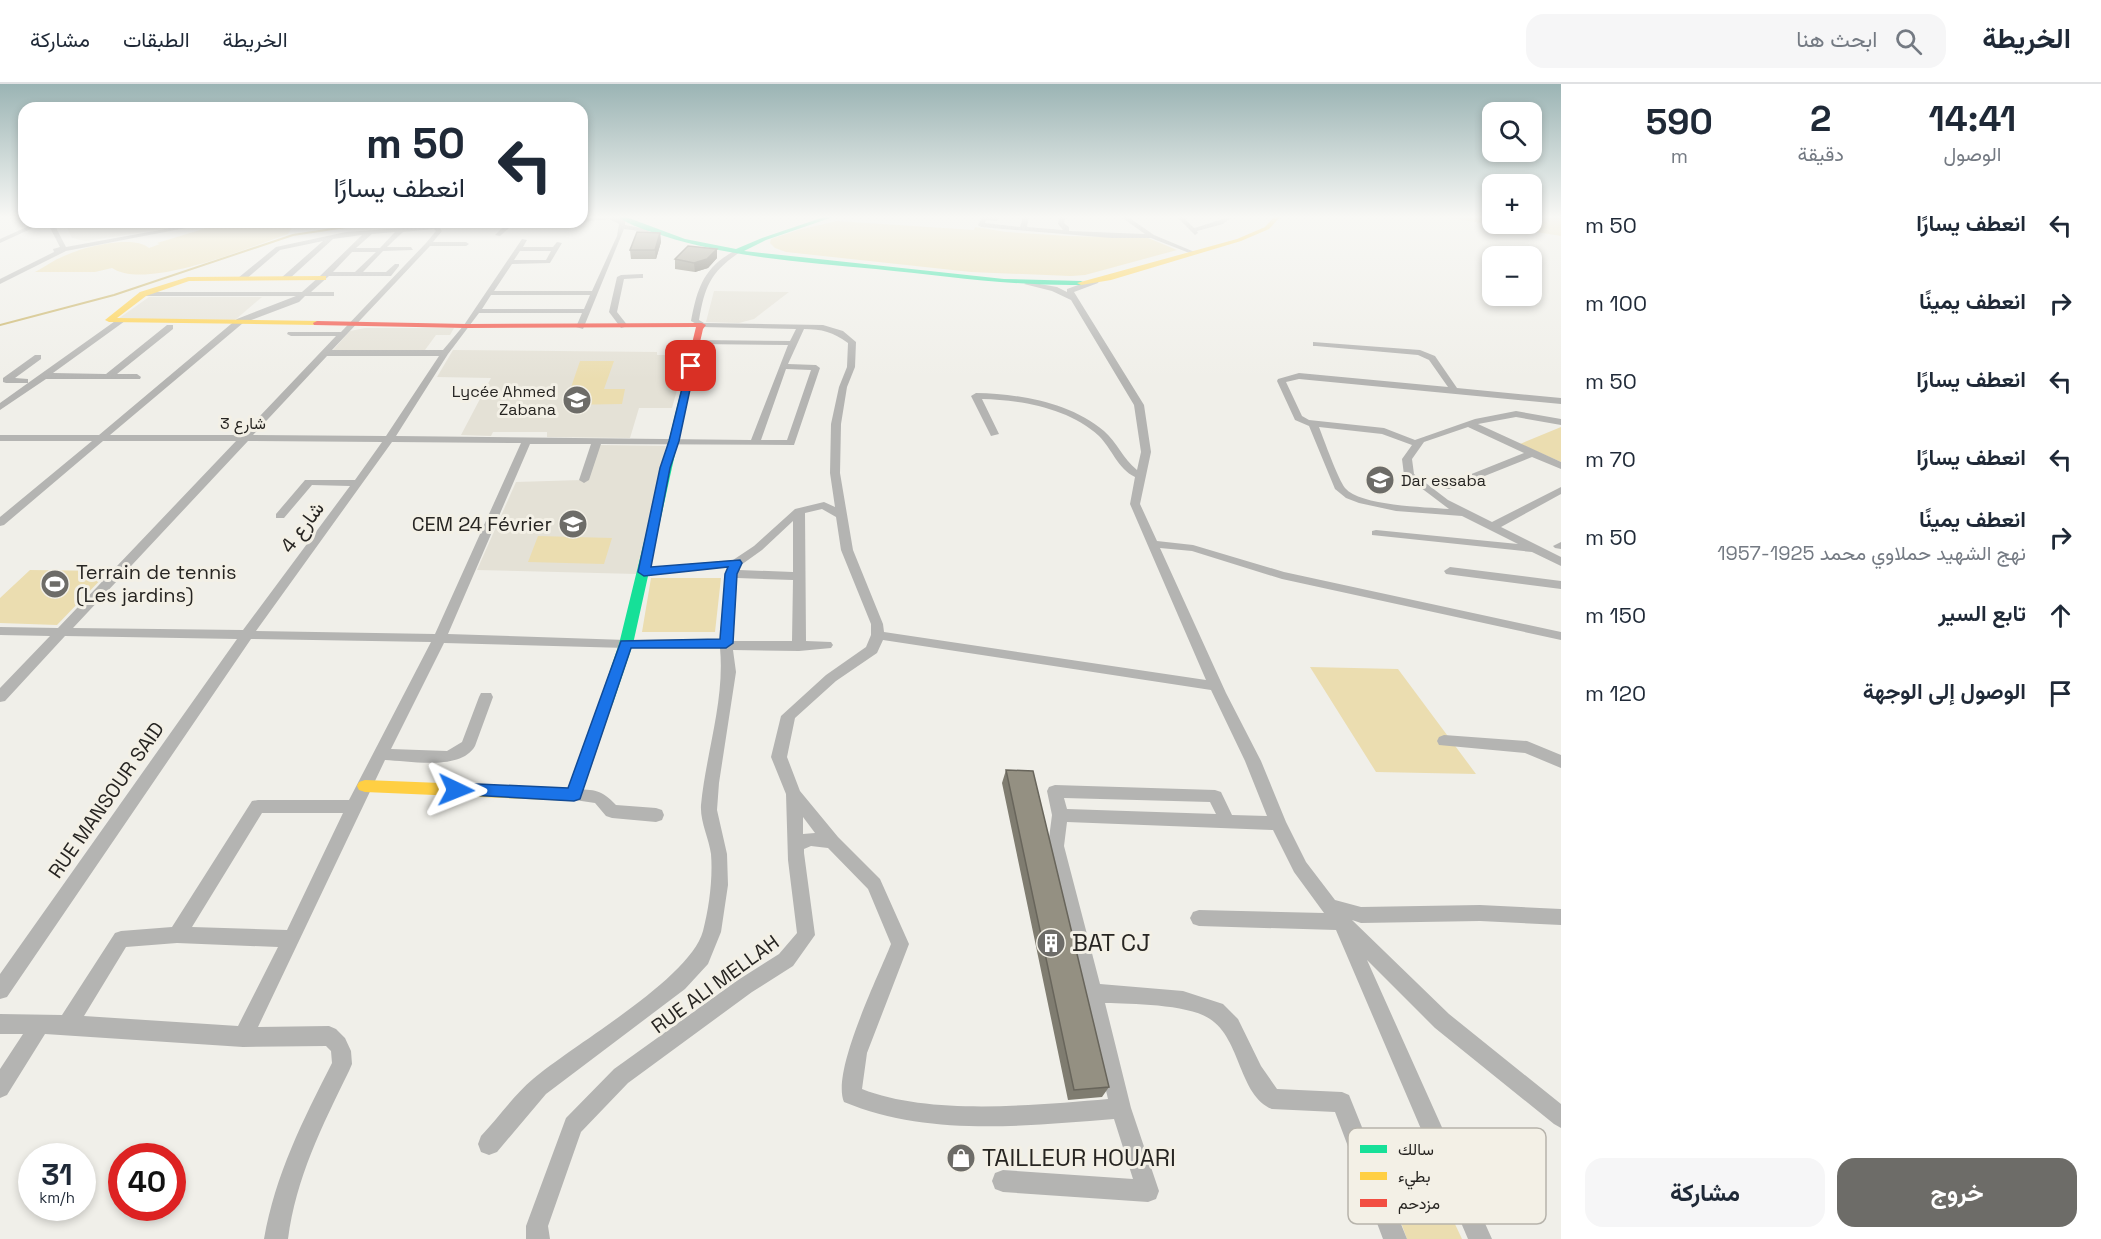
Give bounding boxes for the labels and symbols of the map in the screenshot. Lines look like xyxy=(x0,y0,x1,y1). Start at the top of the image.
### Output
pin xyxy=(665,340,716,391)
place label: Lycée Ahmed Zabana xyxy=(452,381,556,420)
school or university icon: Lycée Ahmed Zabana xyxy=(561,384,593,416)
street label: شارع 3 xyxy=(220,413,266,435)
school or university icon: Dar essaba xyxy=(1364,464,1396,496)
place label: Dar essaba xyxy=(1401,470,1486,491)
street label: شارع 4 xyxy=(274,496,331,559)
school or university icon: CEM 24 Février xyxy=(557,508,589,540)
place label: CEM 24 Février xyxy=(412,511,552,537)
place label: Terrain de tennis (Les jardins) xyxy=(76,559,237,608)
sports icon: Terrain de tennis (Les jardins) xyxy=(39,568,71,600)
street label: RUE MANSOUR SAID xyxy=(42,717,170,883)
position arrow xyxy=(424,758,488,822)
building icon: BAT CJ xyxy=(1035,927,1067,959)
place label: BAT CJ xyxy=(1072,927,1150,958)
street label: RUE ALI MELLAH xyxy=(646,929,784,1039)
legend xyxy=(1348,1128,1546,1224)
text: سالك xyxy=(1398,1139,1434,1160)
shop icon: TAILLEUR HOUARI xyxy=(945,1142,977,1174)
place label: TAILLEUR HOUARI xyxy=(982,1142,1176,1173)
speed limit sign: 40 xyxy=(108,1143,186,1221)
text: بطيء xyxy=(1398,1166,1430,1190)
text: مزدحم xyxy=(1398,1193,1440,1214)

